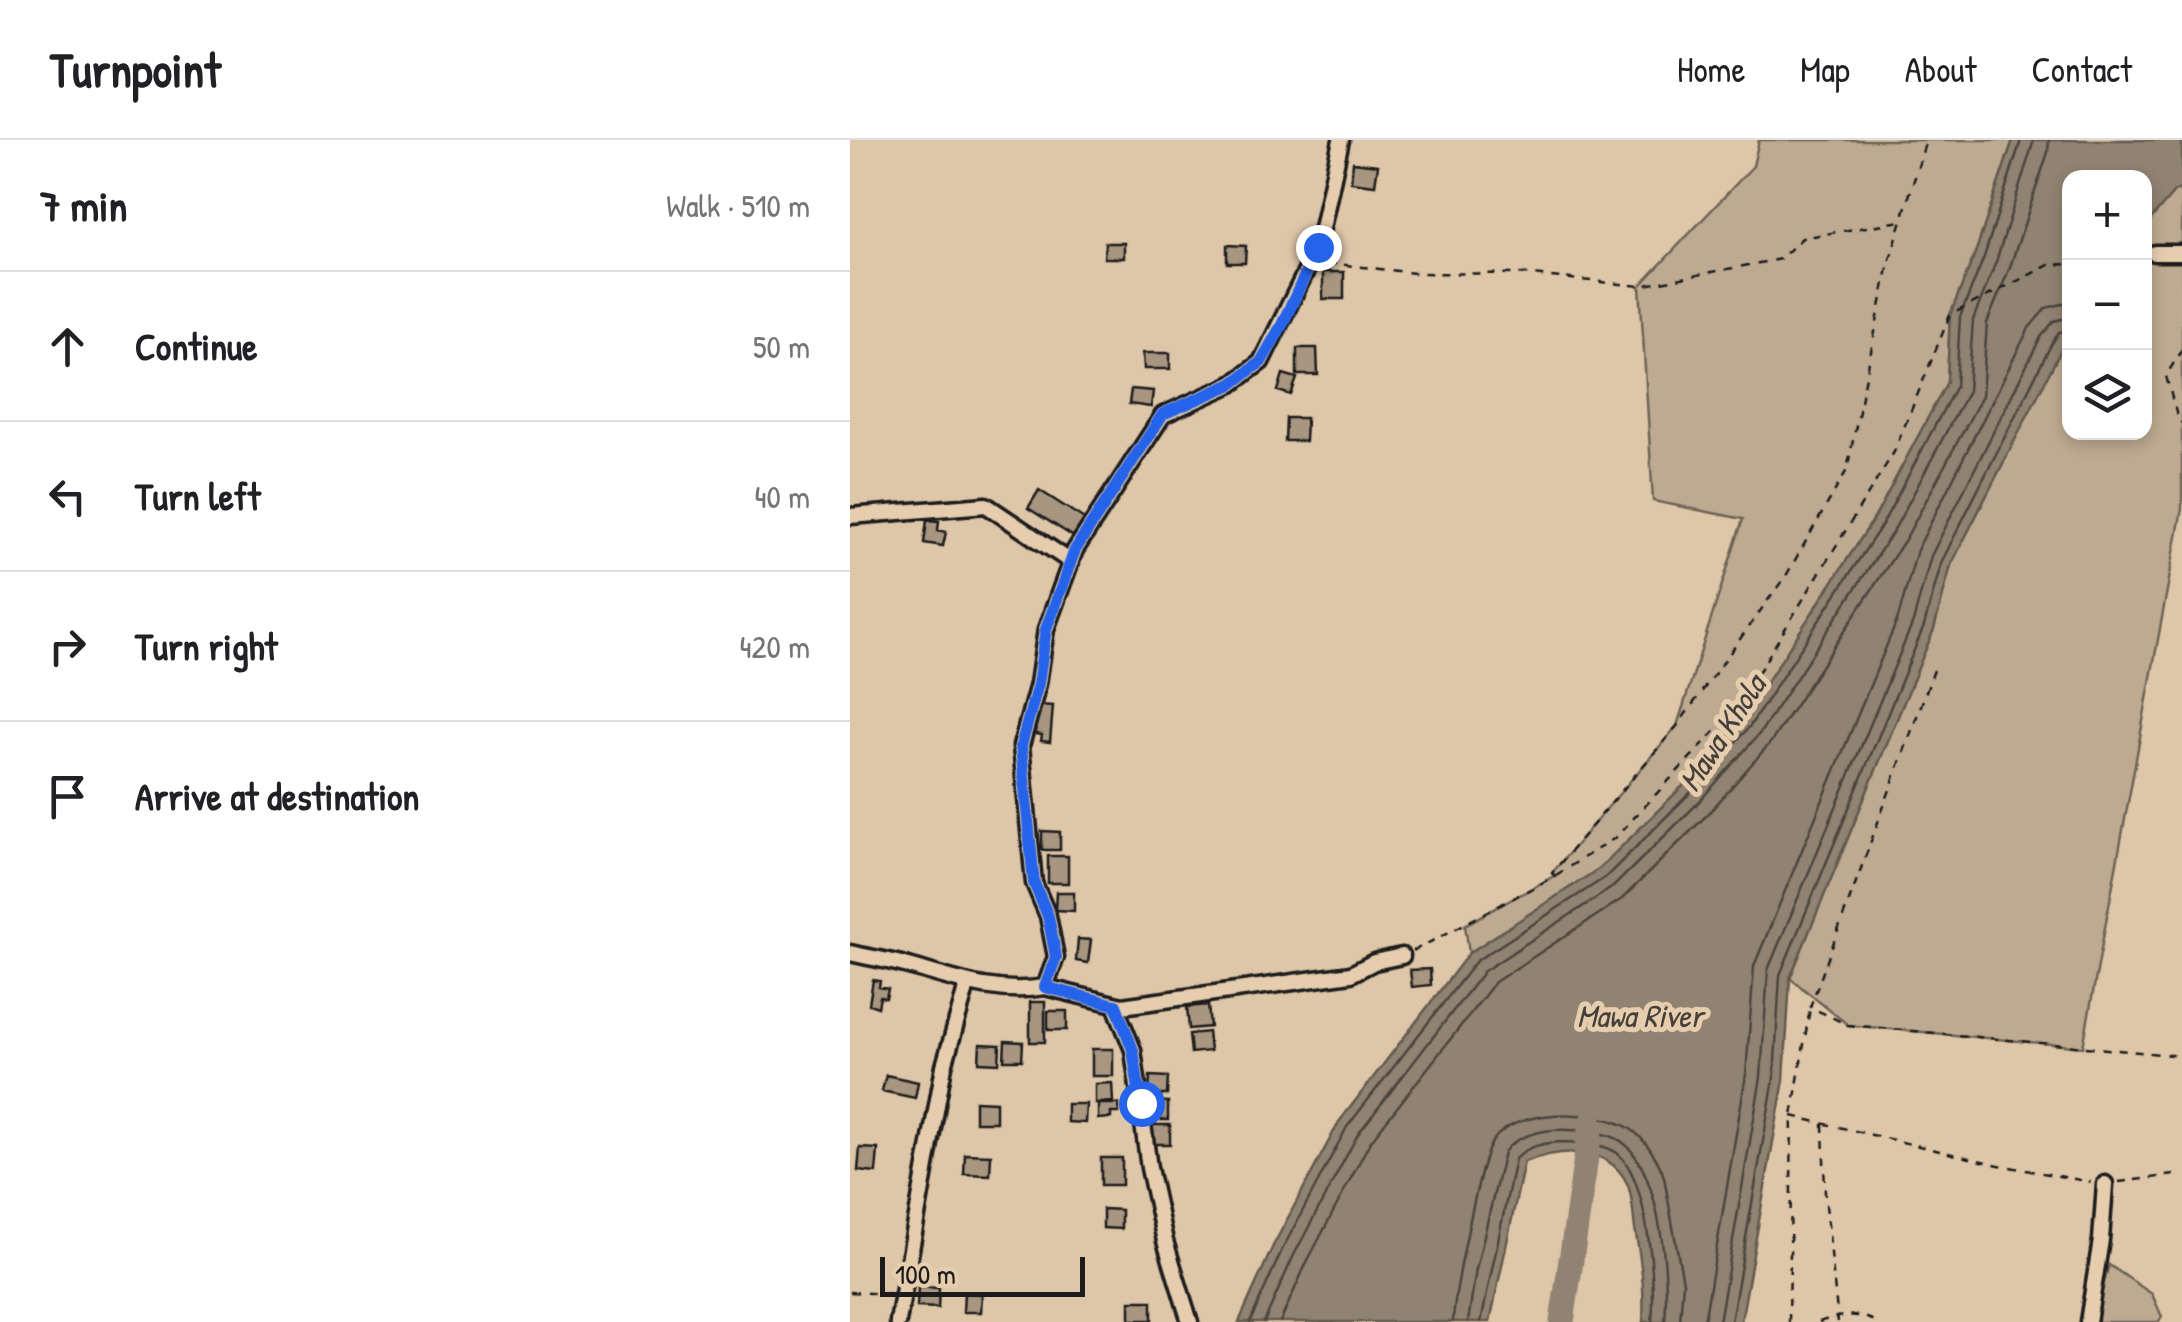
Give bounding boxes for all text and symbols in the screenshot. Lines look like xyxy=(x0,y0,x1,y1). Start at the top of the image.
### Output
text: Turnpoint xyxy=(50,37,221,102)
text: Home xyxy=(1677,46,1745,93)
text: Map xyxy=(1800,46,1850,93)
text: About xyxy=(1905,46,1977,93)
text: Contact xyxy=(2032,46,2132,93)
map controls xyxy=(2062,170,2152,440)
button: + xyxy=(2062,170,2152,260)
text: 7 min xyxy=(40,177,127,234)
text: Walk · 510 m xyxy=(666,184,810,227)
route end xyxy=(1296,225,1342,271)
button: − xyxy=(2062,260,2152,350)
icon: ahead xyxy=(40,319,95,374)
text: Continue xyxy=(135,320,257,372)
text: 50 m xyxy=(753,325,810,368)
button: layers xyxy=(2062,350,2152,440)
icon: left xyxy=(40,469,95,524)
text: Turn left xyxy=(135,470,260,522)
text: 40 m xyxy=(755,475,810,518)
icon: right xyxy=(40,619,95,674)
text: Turn right xyxy=(135,620,278,672)
text: 420 m xyxy=(740,625,810,668)
water label: Mawa Khola xyxy=(1668,663,1777,799)
icon: arrive xyxy=(40,769,95,824)
text: Arrive at destination xyxy=(135,770,419,822)
water label: Mawa River xyxy=(1577,994,1707,1037)
route start xyxy=(1119,1081,1165,1127)
scale bar xyxy=(880,1252,1085,1296)
text: 100 m xyxy=(895,1255,956,1293)

